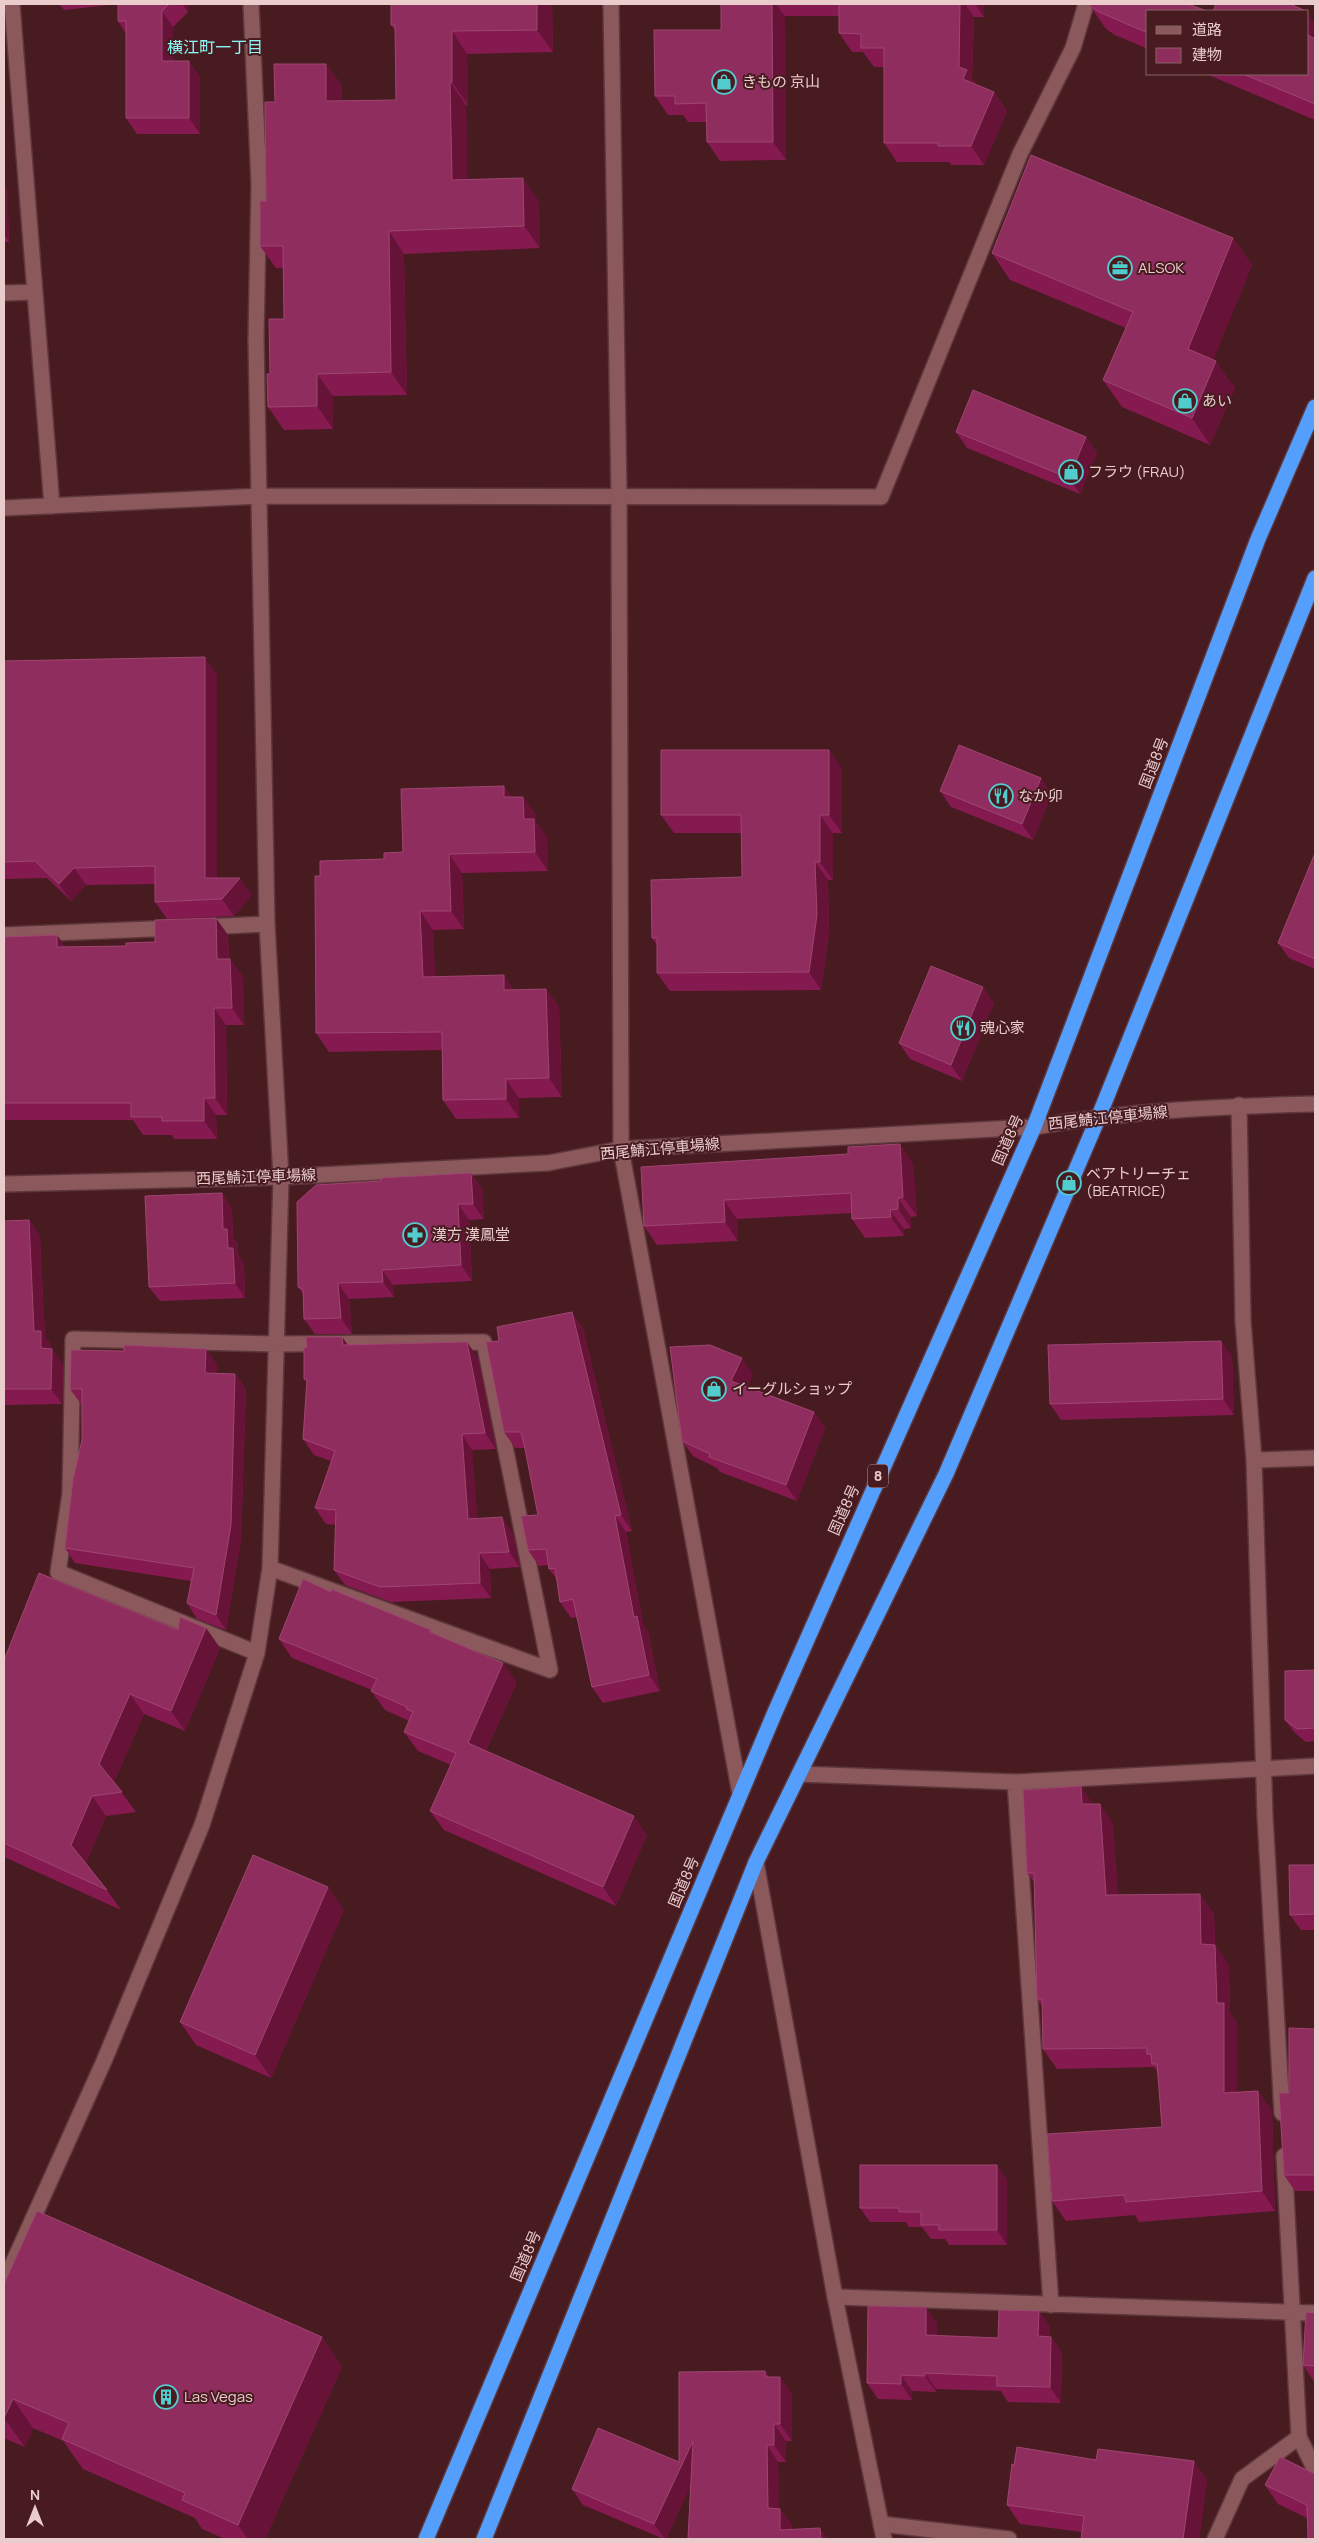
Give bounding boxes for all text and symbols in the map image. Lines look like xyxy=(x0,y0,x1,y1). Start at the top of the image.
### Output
legend xyxy=(1146,10,1309,75)
text: 道路 xyxy=(1192,19,1222,40)
district label: 横江町一丁目 xyxy=(167,36,263,58)
text: 建物 xyxy=(1192,44,1222,65)
shop icon: きもの 京山 xyxy=(711,69,737,95)
place label: きもの 京山 xyxy=(742,71,820,92)
office icon: ALSOK xyxy=(1107,255,1133,281)
place label: ALSOK xyxy=(1138,257,1184,278)
shop icon: あい xyxy=(1172,388,1198,414)
place label: あい xyxy=(1202,390,1232,411)
shop icon: フラウ (FRAU) xyxy=(1058,459,1084,485)
place label: フラウ (FRAU) xyxy=(1088,461,1186,482)
street label: 国道8号 xyxy=(1134,734,1173,792)
restaurant icon: なか卯 xyxy=(988,783,1014,809)
place label: なか卯 xyxy=(1018,785,1063,806)
restaurant icon: 魂心家 xyxy=(950,1015,976,1041)
place label: 魂心家 xyxy=(980,1017,1025,1038)
street label: 西尾鯖江停車場線 xyxy=(1047,1101,1169,1134)
street label: 国道8号 xyxy=(987,1111,1028,1169)
street label: 西尾鯖江停車場線 xyxy=(599,1133,721,1164)
place label: ベアトリーチェ (BEATRICE) xyxy=(1086,1163,1191,1201)
street label: 西尾鯖江停車場線 xyxy=(196,1164,316,1189)
shop icon: ベアトリーチェ (BEATRICE) xyxy=(1056,1170,1082,1196)
pharmacy icon: 漢方 漢鳳堂 xyxy=(402,1222,428,1248)
place label: 漢方 漢鳳堂 xyxy=(432,1224,510,1245)
shop icon: イーグルショップ xyxy=(701,1376,727,1402)
place label: イーグルショップ xyxy=(732,1378,852,1399)
road number: 8 xyxy=(868,1464,888,1488)
street label: 国道8号 xyxy=(823,1481,864,1539)
street label: 国道8号 xyxy=(663,1853,704,1911)
street label: 国道8号 xyxy=(505,2227,546,2285)
building icon: Las Vegas xyxy=(153,2384,179,2410)
place label: Las Vegas xyxy=(184,2386,253,2407)
north arrow xyxy=(10,2483,60,2533)
text: N xyxy=(30,2485,40,2504)

